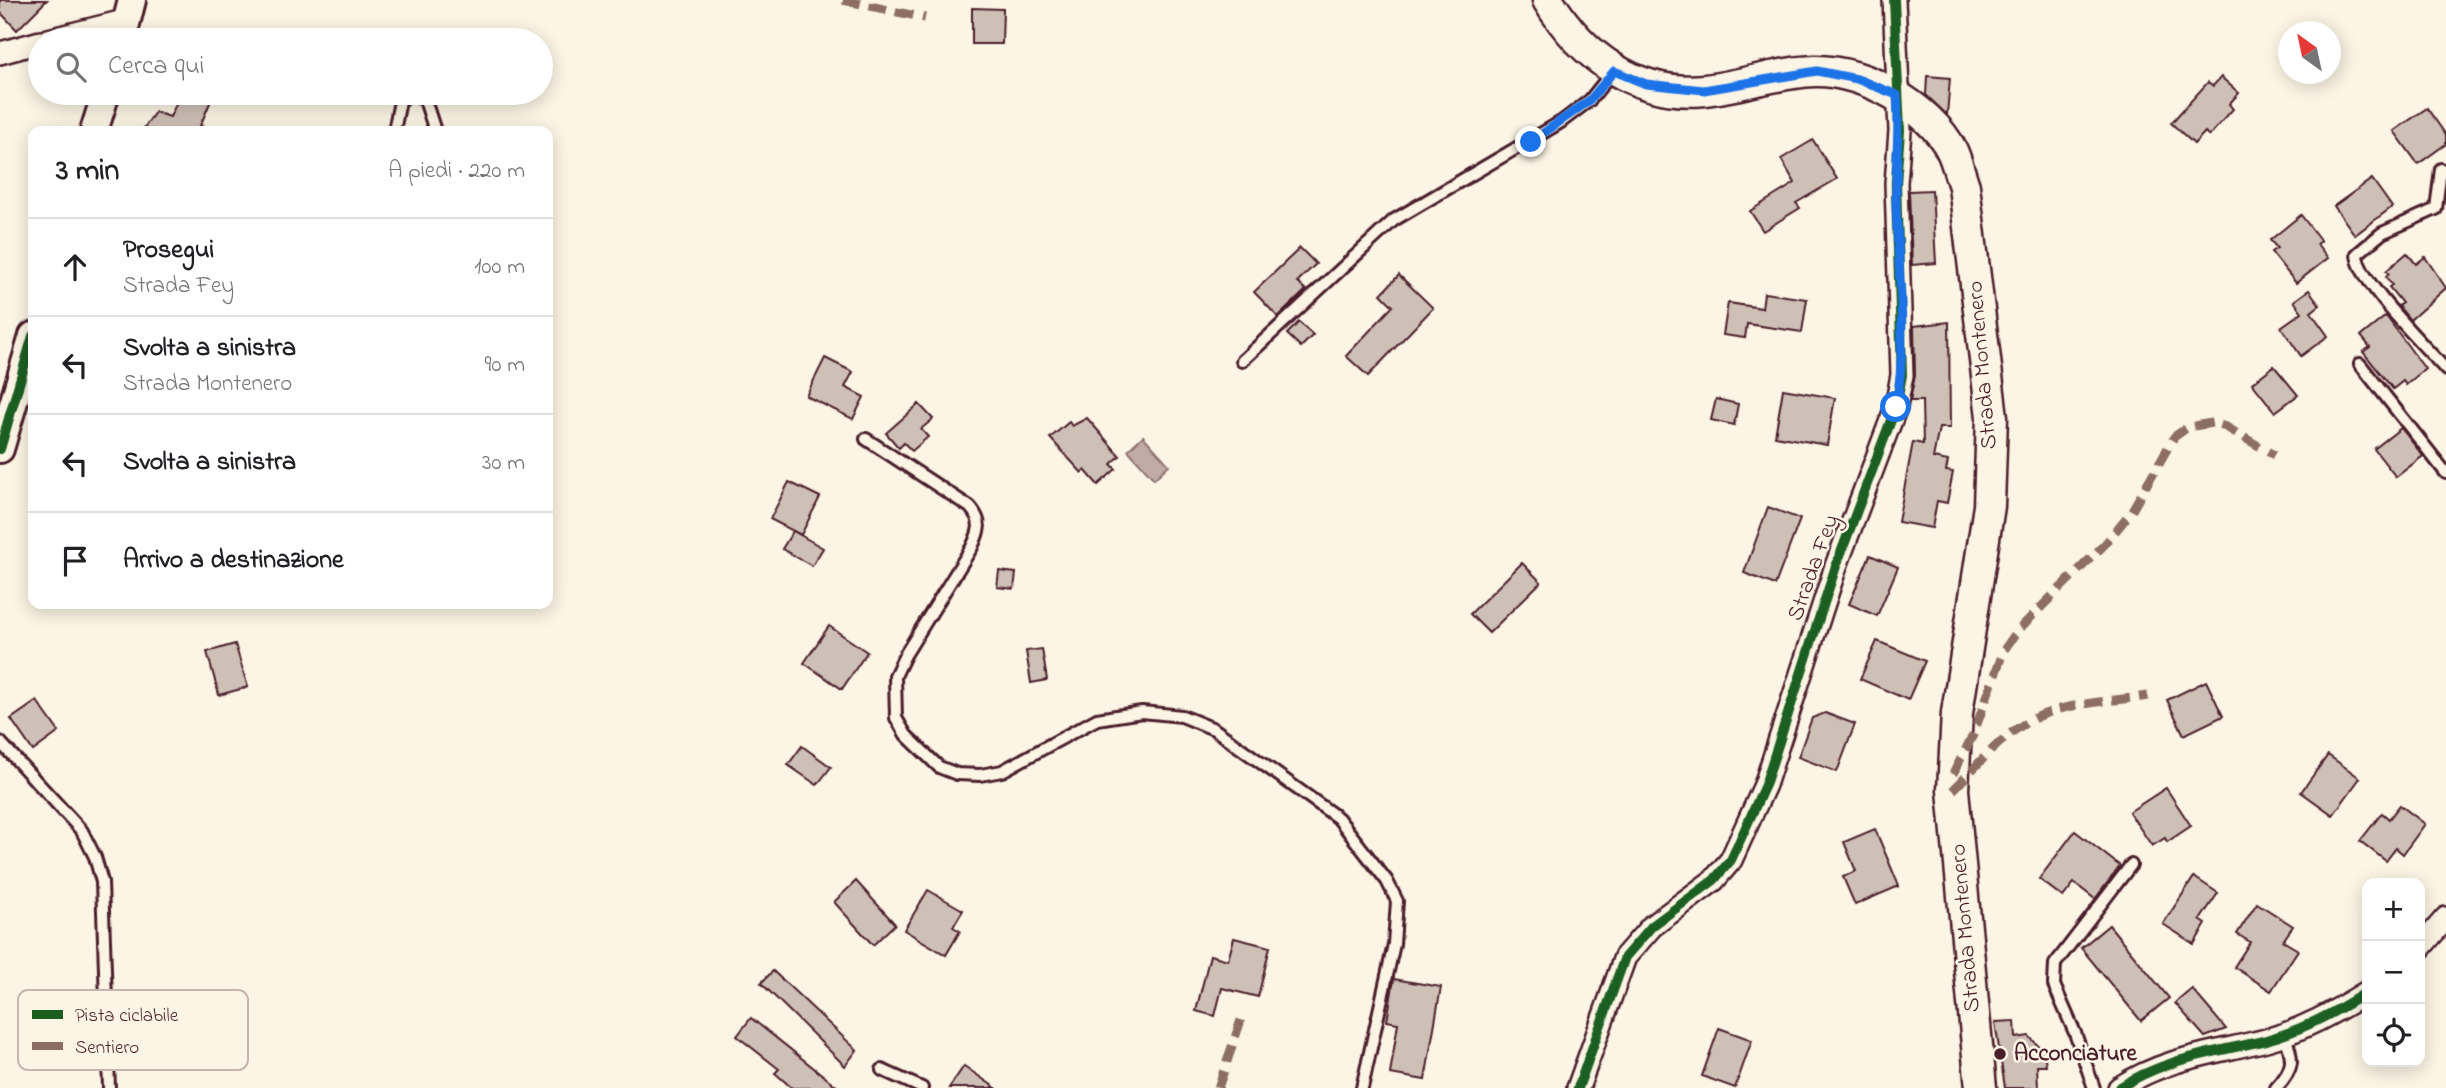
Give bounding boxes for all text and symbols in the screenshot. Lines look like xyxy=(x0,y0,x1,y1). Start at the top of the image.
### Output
north arrow xyxy=(2278,21,2341,84)
search box xyxy=(28,28,553,105)
icon: search xyxy=(52,48,90,86)
text: Cerca qui xyxy=(108,48,204,86)
route end xyxy=(1515,126,1546,157)
text: 3 min xyxy=(56,150,119,194)
text: A piedi · 220 m xyxy=(388,155,525,188)
text: Prosegui xyxy=(123,232,214,270)
icon: ahead xyxy=(56,248,94,286)
text: 100 m xyxy=(474,251,525,284)
text: Strada Fey xyxy=(123,270,234,303)
street label: Strada Montenero xyxy=(1959,279,2007,451)
text: Svolta a sinistra xyxy=(123,330,296,368)
icon: left xyxy=(56,346,94,384)
text: 90 m xyxy=(485,349,525,382)
text: Strada Montenero xyxy=(123,368,292,401)
route start xyxy=(1880,391,1911,422)
icon: left xyxy=(56,444,94,482)
text: Svolta a sinistra xyxy=(123,444,296,482)
text: 30 m xyxy=(482,447,525,480)
street label: Strada Fey xyxy=(1779,510,1850,627)
icon: arrive xyxy=(56,542,94,580)
text: Arrivo a destinazione xyxy=(123,542,344,580)
street label: Strada Montenero xyxy=(1942,842,1990,1014)
map controls xyxy=(2362,878,2425,1067)
button: + xyxy=(2362,878,2425,941)
button: − xyxy=(2362,941,2425,1004)
legend xyxy=(18,990,248,1070)
text: Pista ciclabile xyxy=(75,1003,179,1030)
button: locate xyxy=(2362,1004,2425,1067)
text: Sentiero xyxy=(75,1035,139,1062)
place label: Acconciature xyxy=(2014,1038,2138,1071)
marker: Acconciature xyxy=(1992,1046,2008,1062)

